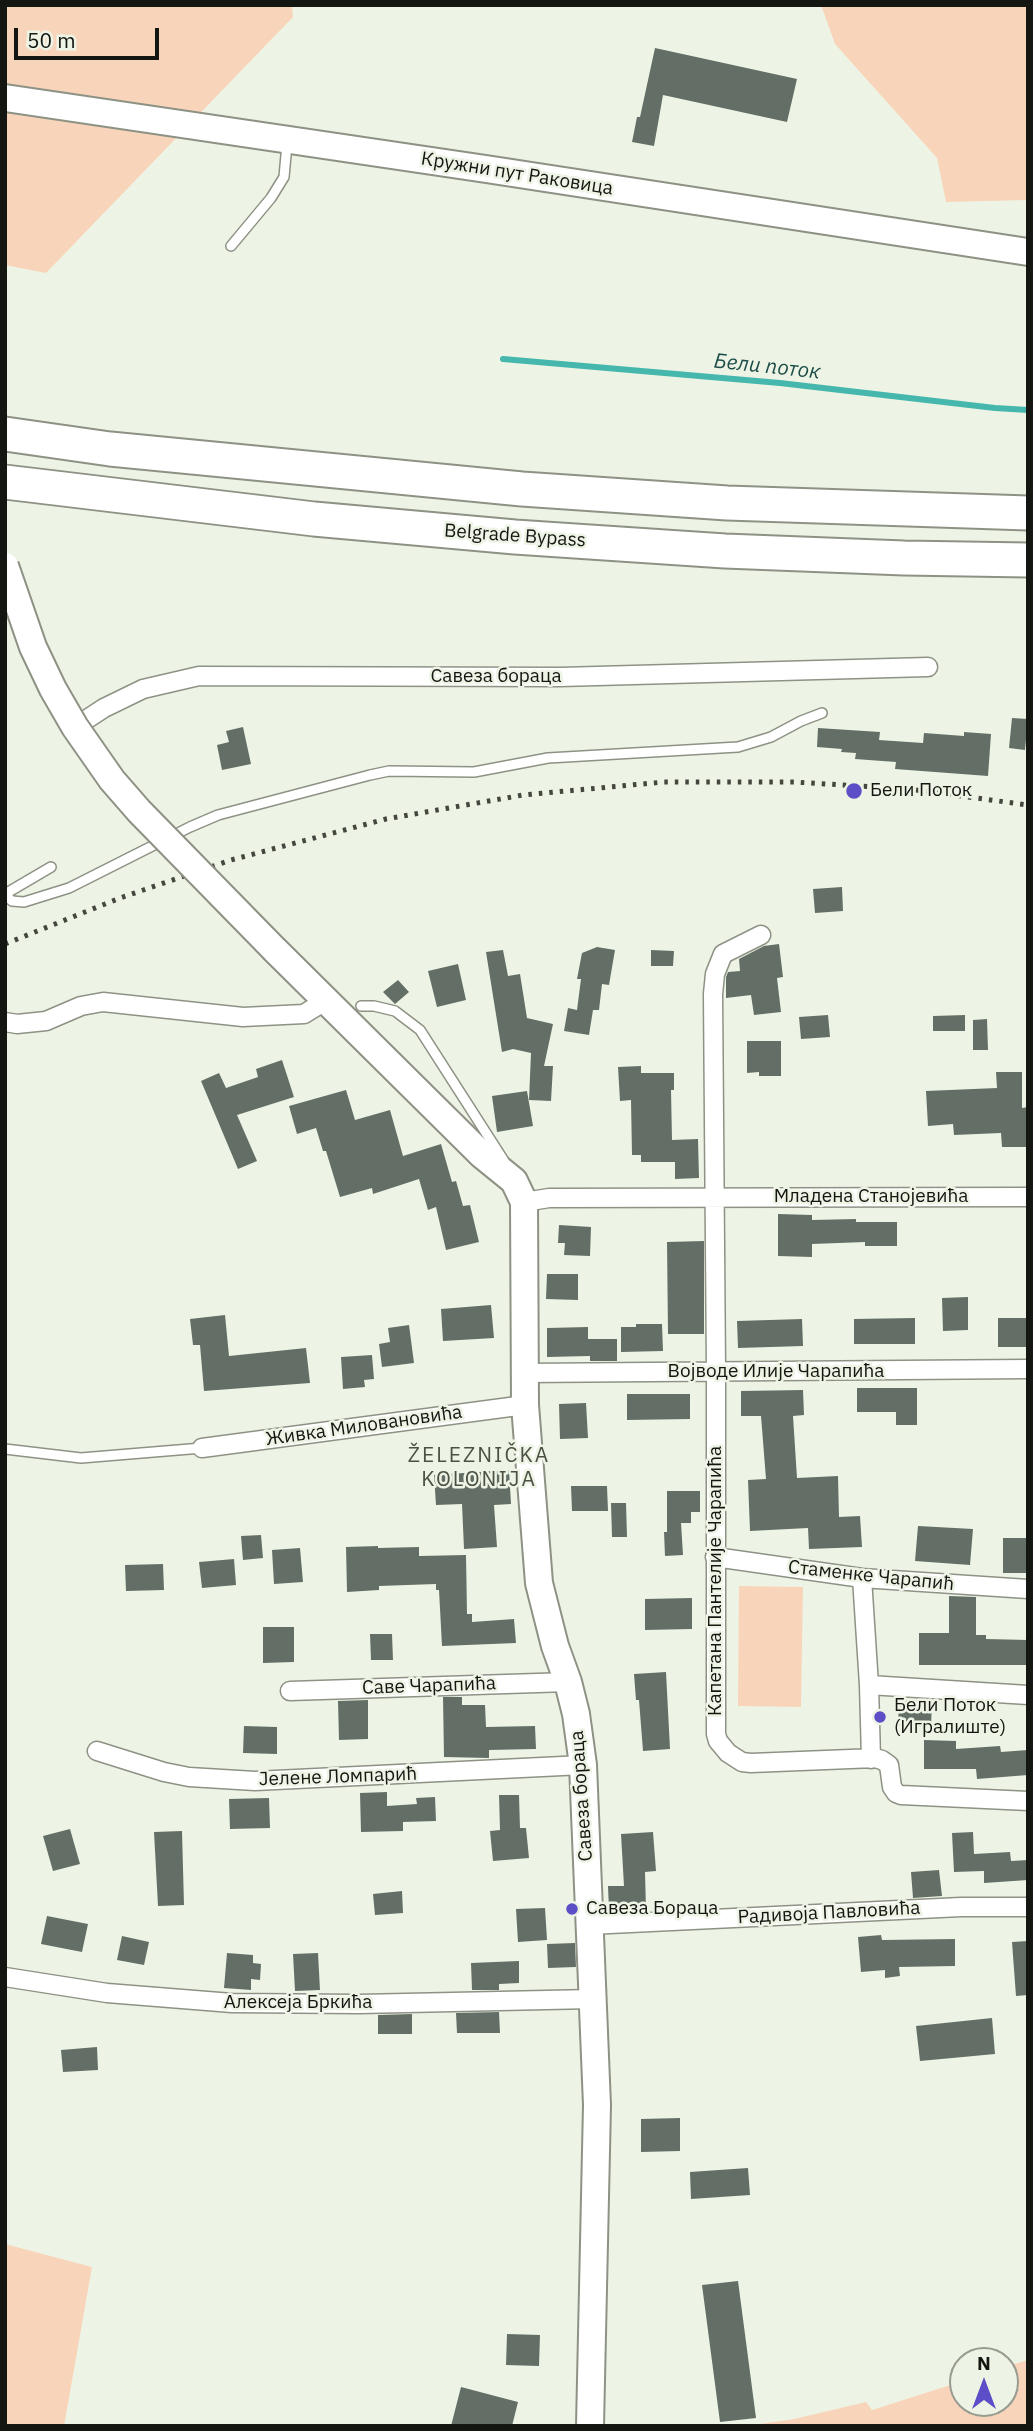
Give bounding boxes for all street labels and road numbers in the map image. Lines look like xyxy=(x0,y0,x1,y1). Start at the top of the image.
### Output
street label: Кружни пут Раковица xyxy=(419,148,615,200)
street label: Belgrade Bypass xyxy=(443,520,587,552)
street label: Савеза бораца xyxy=(430,666,562,688)
street label: Младена Станојевића xyxy=(774,1186,968,1208)
street label: Војводе Илије Чарапића xyxy=(668,1361,884,1383)
street label: Живка Миловановића xyxy=(264,1401,464,1451)
street label: Капетана Пантелије Чарапића xyxy=(705,1446,727,1716)
street label: Стаменке Чарапић xyxy=(787,1556,955,1596)
street label: Саве Чарапића xyxy=(362,1672,496,1700)
street label: Савеза бораца xyxy=(566,1730,598,1862)
street label: Јелене Ломпарић xyxy=(259,1763,417,1791)
street label: Радивоја Павловића xyxy=(737,1897,921,1929)
street label: Алексеја Бркића xyxy=(224,1992,372,2014)

